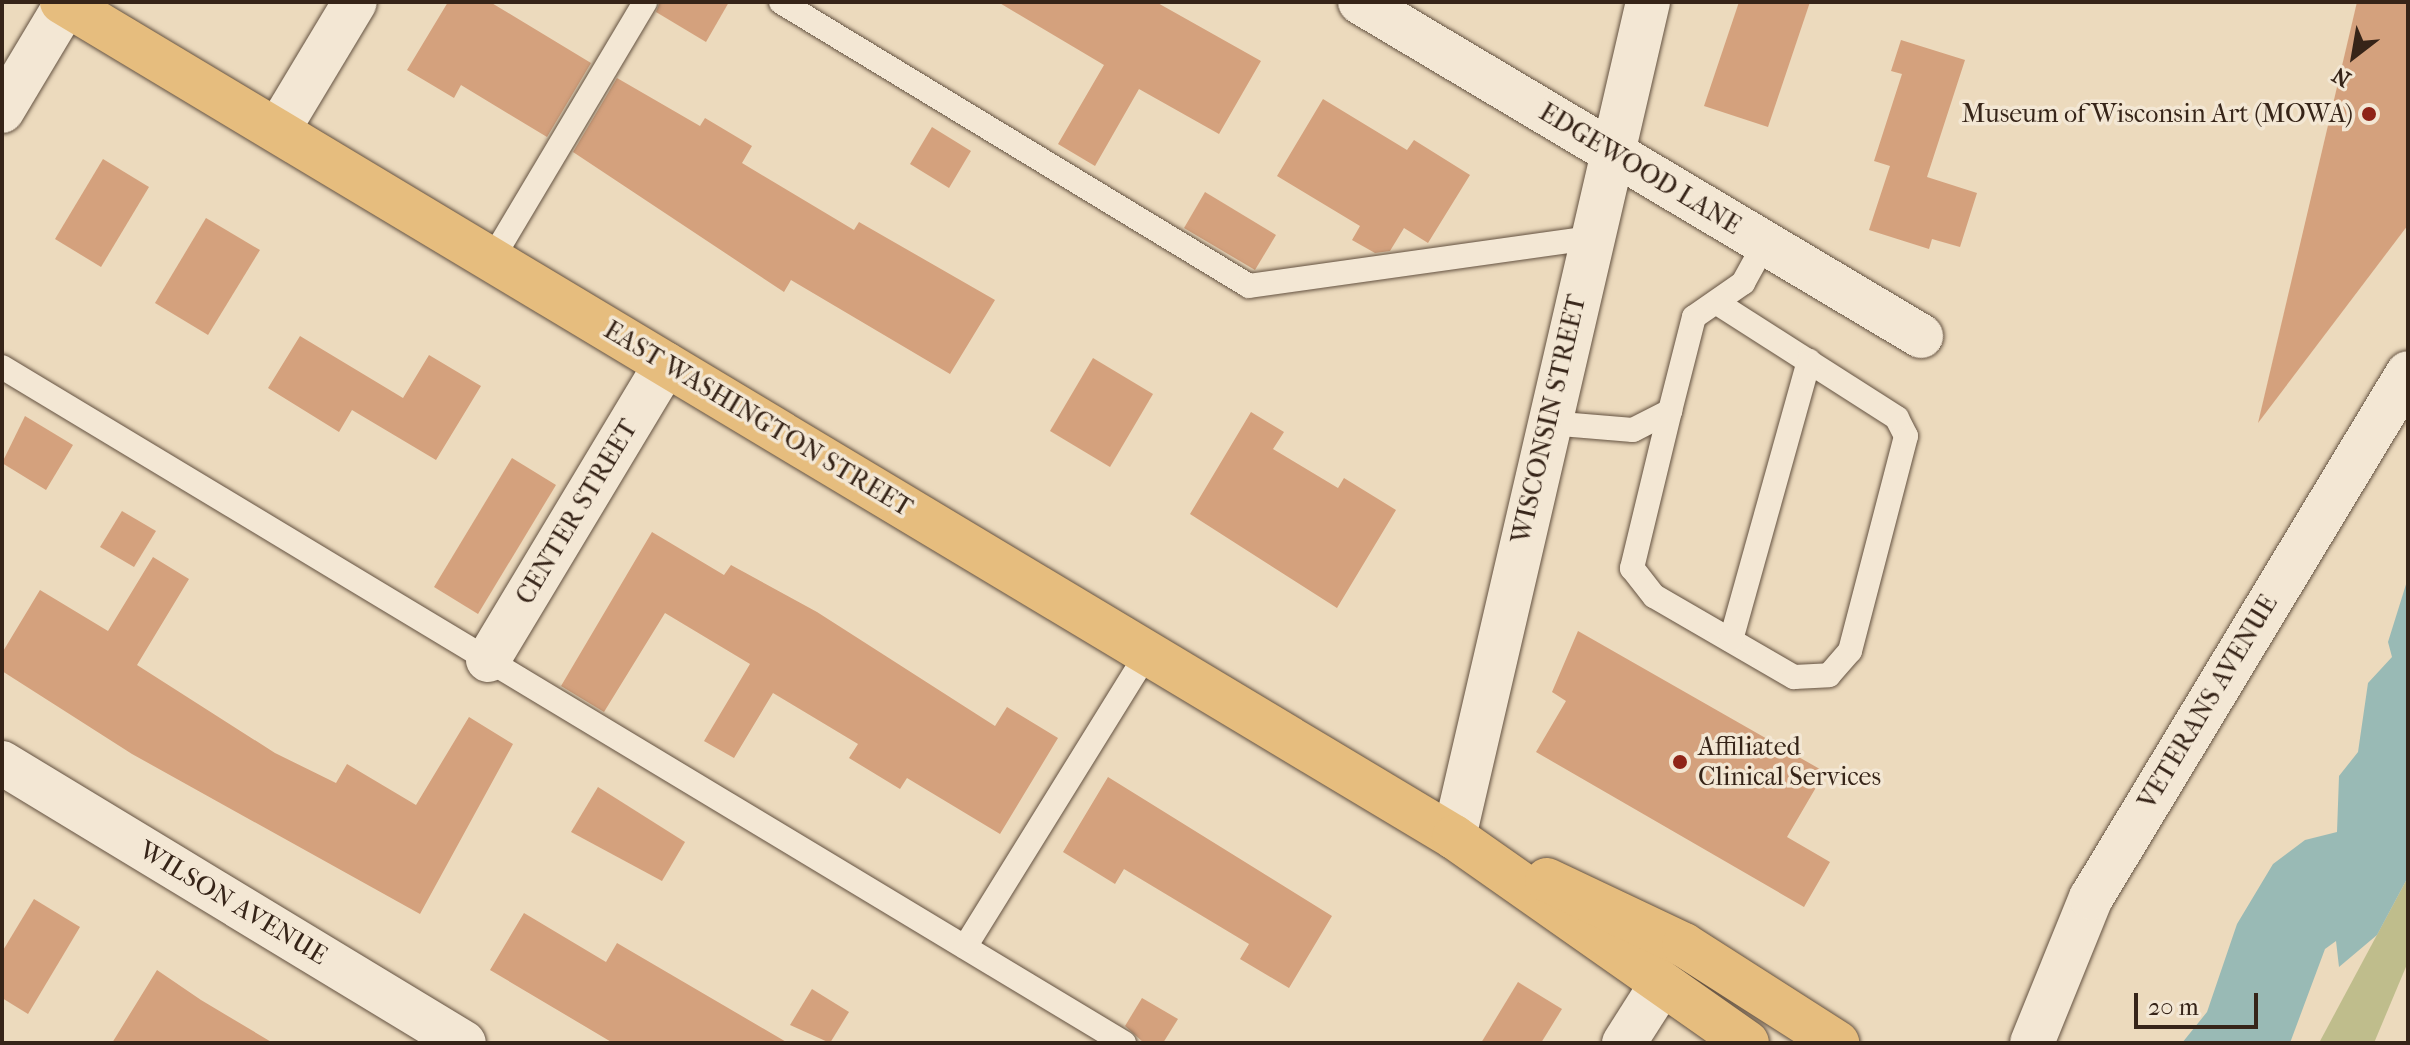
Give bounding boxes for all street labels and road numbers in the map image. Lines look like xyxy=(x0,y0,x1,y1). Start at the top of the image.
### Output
street label: EDGEWOOD LANE xyxy=(1534,96,1746,242)
street label: WISCONSIN STREET xyxy=(1505,292,1593,546)
street label: EAST WASHINGTON STREET xyxy=(598,314,918,524)
street label: CENTER STREET xyxy=(510,414,644,610)
street label: VETERANS AVENUE xyxy=(2132,589,2284,815)
street label: WILSON AVENUE xyxy=(133,834,333,972)

